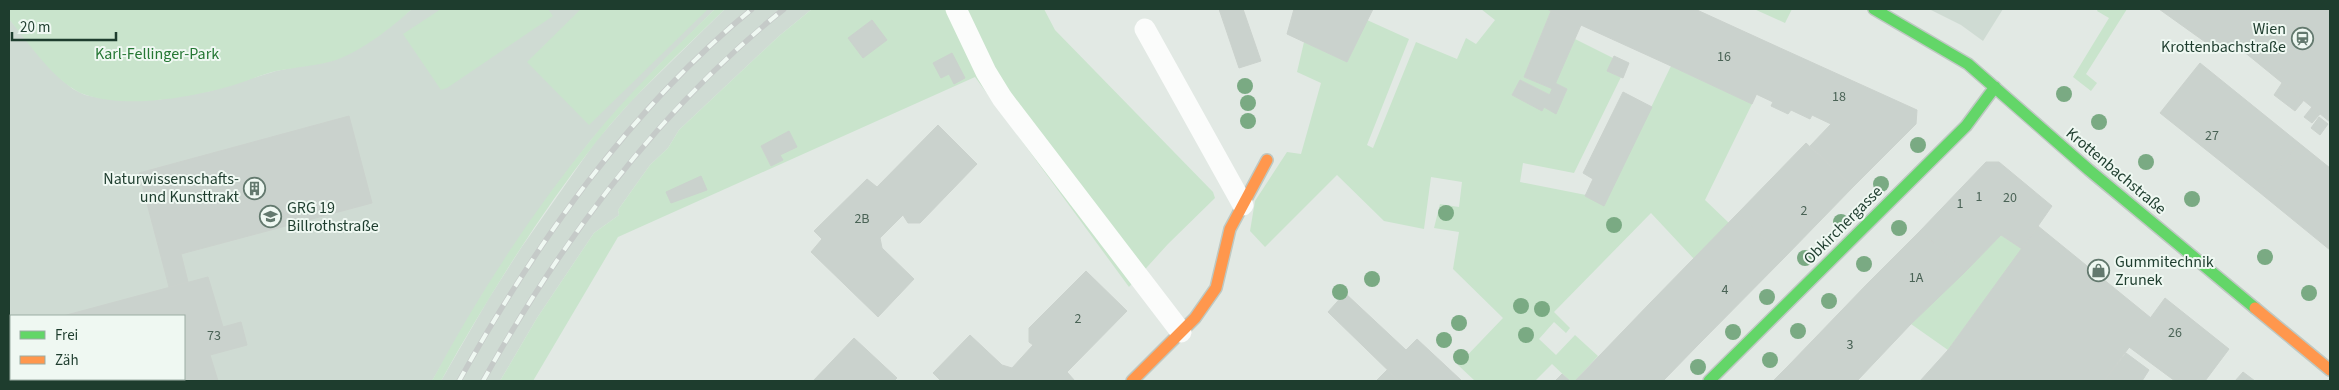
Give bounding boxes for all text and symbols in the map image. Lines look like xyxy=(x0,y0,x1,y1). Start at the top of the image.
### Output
scale bar xyxy=(12,10,116,42)
text: 20 m xyxy=(20,17,50,38)
place label: Wien Krottenbachstraße xyxy=(2161,18,2286,58)
station icon: Wien Krottenbachstraße xyxy=(2290,26,2314,50)
park label: Karl-Fellinger-Park xyxy=(95,43,219,65)
house number: 16 xyxy=(1717,47,1731,67)
house number: 18 xyxy=(1832,87,1846,107)
street label: Krottenbachstraße xyxy=(2061,122,2171,220)
house number: 27 xyxy=(2205,126,2219,146)
place label: Naturwissenschafts- und Kunsttrakt xyxy=(103,168,240,208)
building icon: Naturwissenschafts- und Kunsttrakt xyxy=(243,176,267,200)
street label: Obkirchergasse xyxy=(1799,181,1887,269)
house number: 1 xyxy=(1976,187,1983,207)
house number: 20 xyxy=(2003,188,2017,208)
house number: 1 xyxy=(1957,194,1964,214)
place label: GRG 19 Billrothstraße xyxy=(287,197,379,237)
house number: 2 xyxy=(1801,201,1808,221)
school or university icon: GRG 19 Billrothstraße xyxy=(259,205,283,229)
house number: 2B xyxy=(854,209,870,229)
place label: Gummitechnik Zrunek xyxy=(2115,251,2214,291)
shop icon: Gummitechnik Zrunek xyxy=(2087,259,2111,283)
house number: 1A xyxy=(1909,268,1924,288)
house number: 4 xyxy=(1722,280,1729,300)
house number: 2 xyxy=(1075,309,1082,329)
legend xyxy=(10,315,185,380)
house number: 26 xyxy=(2168,323,2182,343)
text: Frei xyxy=(55,325,78,346)
house number: 73 xyxy=(207,326,221,346)
house number: 3 xyxy=(1847,335,1854,355)
text: Zäh xyxy=(55,350,79,371)

